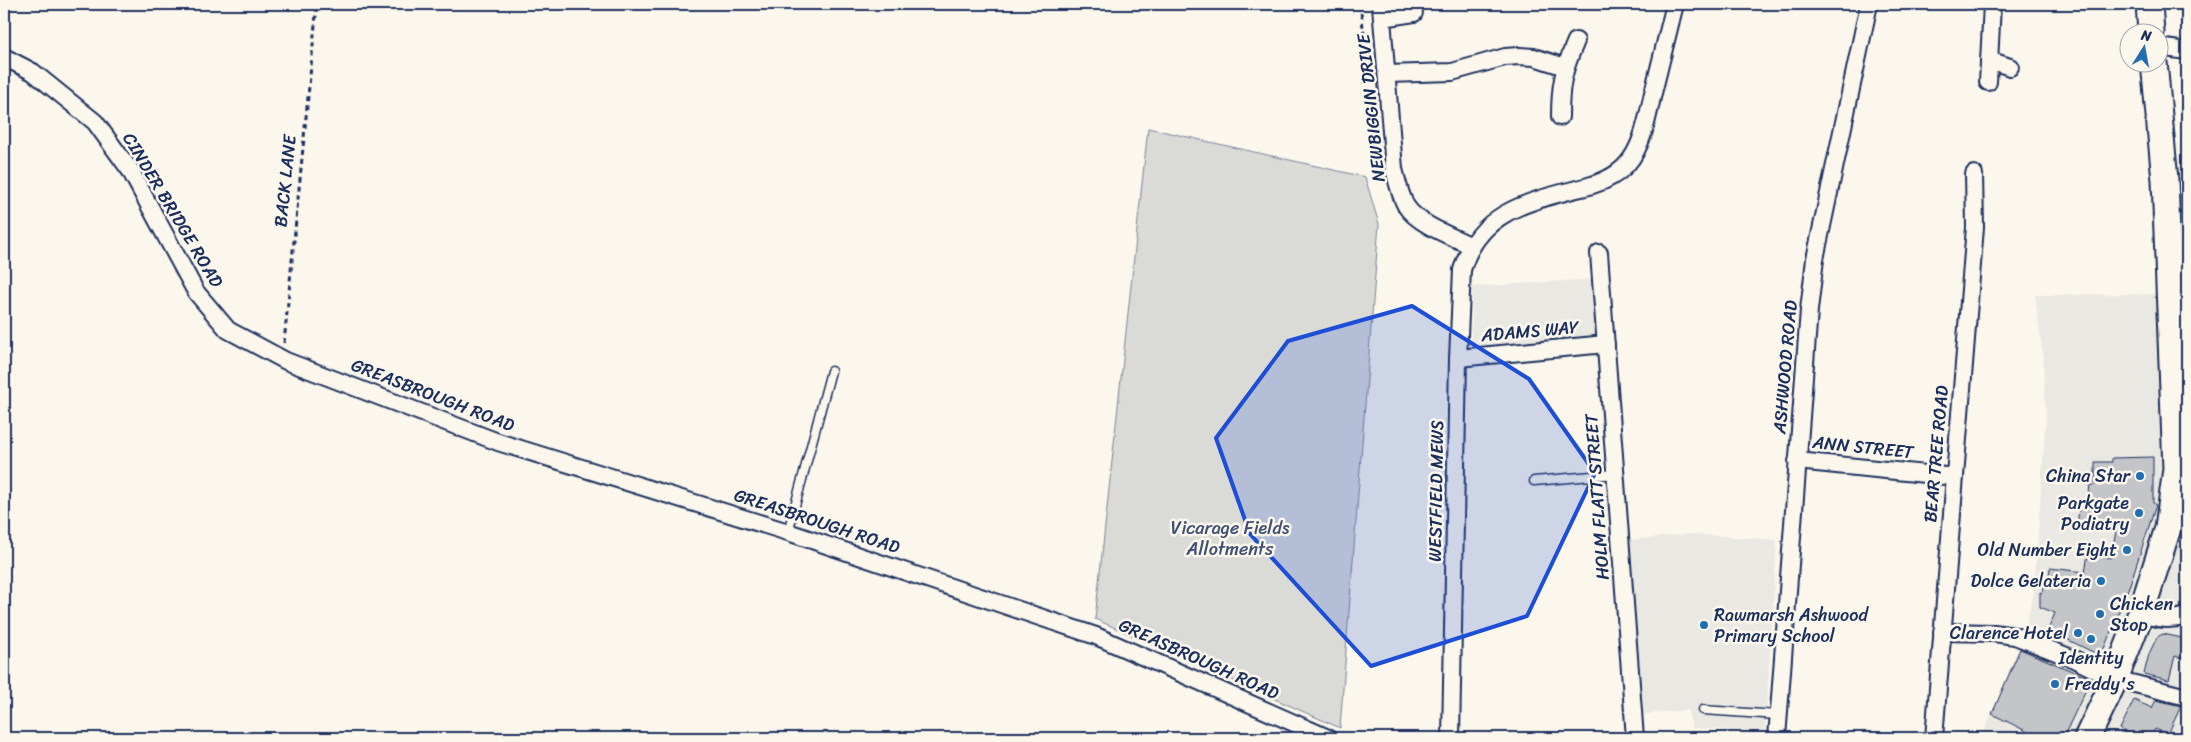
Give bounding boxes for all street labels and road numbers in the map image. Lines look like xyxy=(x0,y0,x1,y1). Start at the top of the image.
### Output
street label: NEWBIGGIN DRIVE xyxy=(1347,32,1395,184)
street label: CINDER BRIDGE ROAD xyxy=(114,126,232,294)
street label: BACK LANE xyxy=(264,132,306,229)
street label: ASHWOOD ROAD xyxy=(1763,299,1807,436)
street label: ADAMS WAY xyxy=(1479,311,1581,351)
street label: GREASBROUGH ROAD xyxy=(347,349,520,441)
street label: BEAR TREE ROAD xyxy=(1914,384,1958,524)
street label: HOLM FLATT STREET xyxy=(1575,412,1619,581)
street label: WESTFIELD MEWS xyxy=(1419,420,1453,562)
street label: ANN STREET xyxy=(1810,426,1916,468)
street label: GREASBROUGH ROAD xyxy=(730,479,904,563)
street label: GREASBROUGH ROAD xyxy=(1113,609,1285,709)

